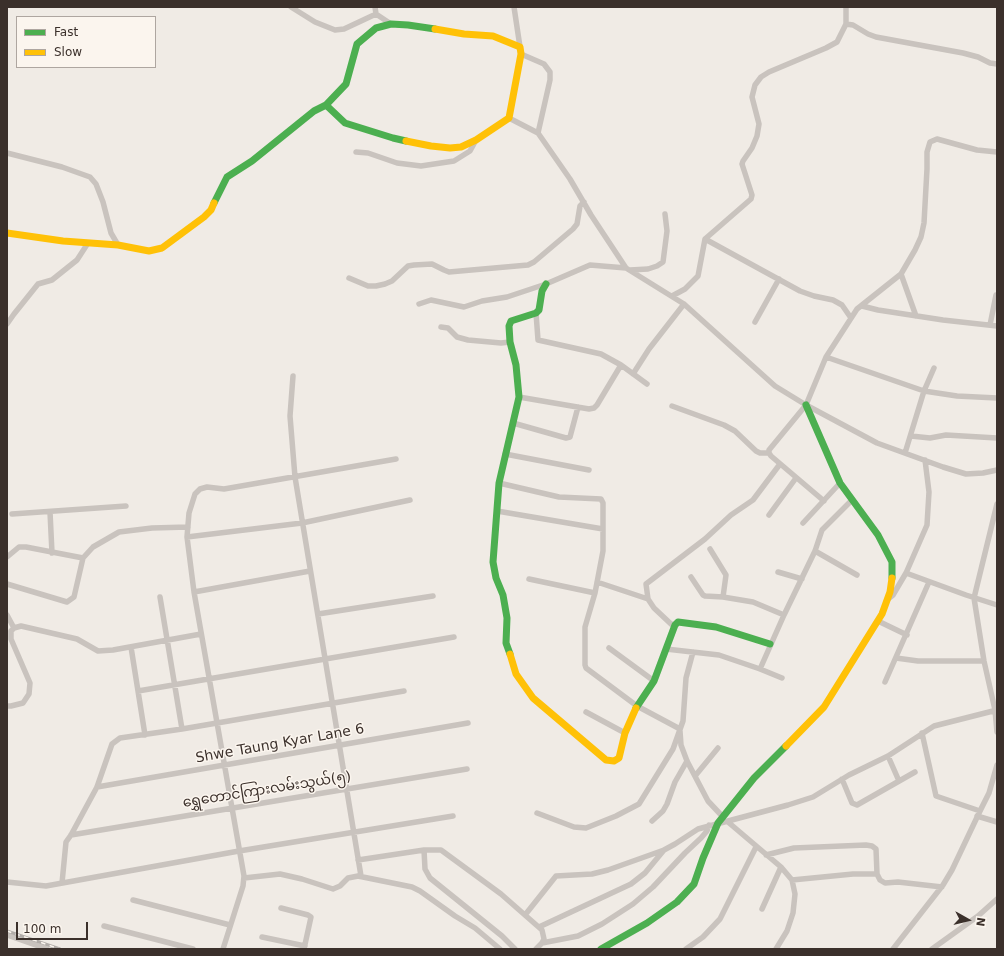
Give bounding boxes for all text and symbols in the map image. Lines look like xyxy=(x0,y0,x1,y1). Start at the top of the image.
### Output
legend xyxy=(16,16,156,68)
text: Fast xyxy=(54,25,78,39)
text: Slow xyxy=(54,45,82,59)
street label: Shwe Taung Kyar Lane 6 xyxy=(195,721,365,767)
street label: ရွှေတောင်ကြားလမ်းသွယ်(၅) xyxy=(182,768,352,812)
north arrow xyxy=(948,900,988,940)
scale bar xyxy=(18,914,90,940)
text: N xyxy=(973,916,987,927)
text: 100 m xyxy=(23,922,61,936)

